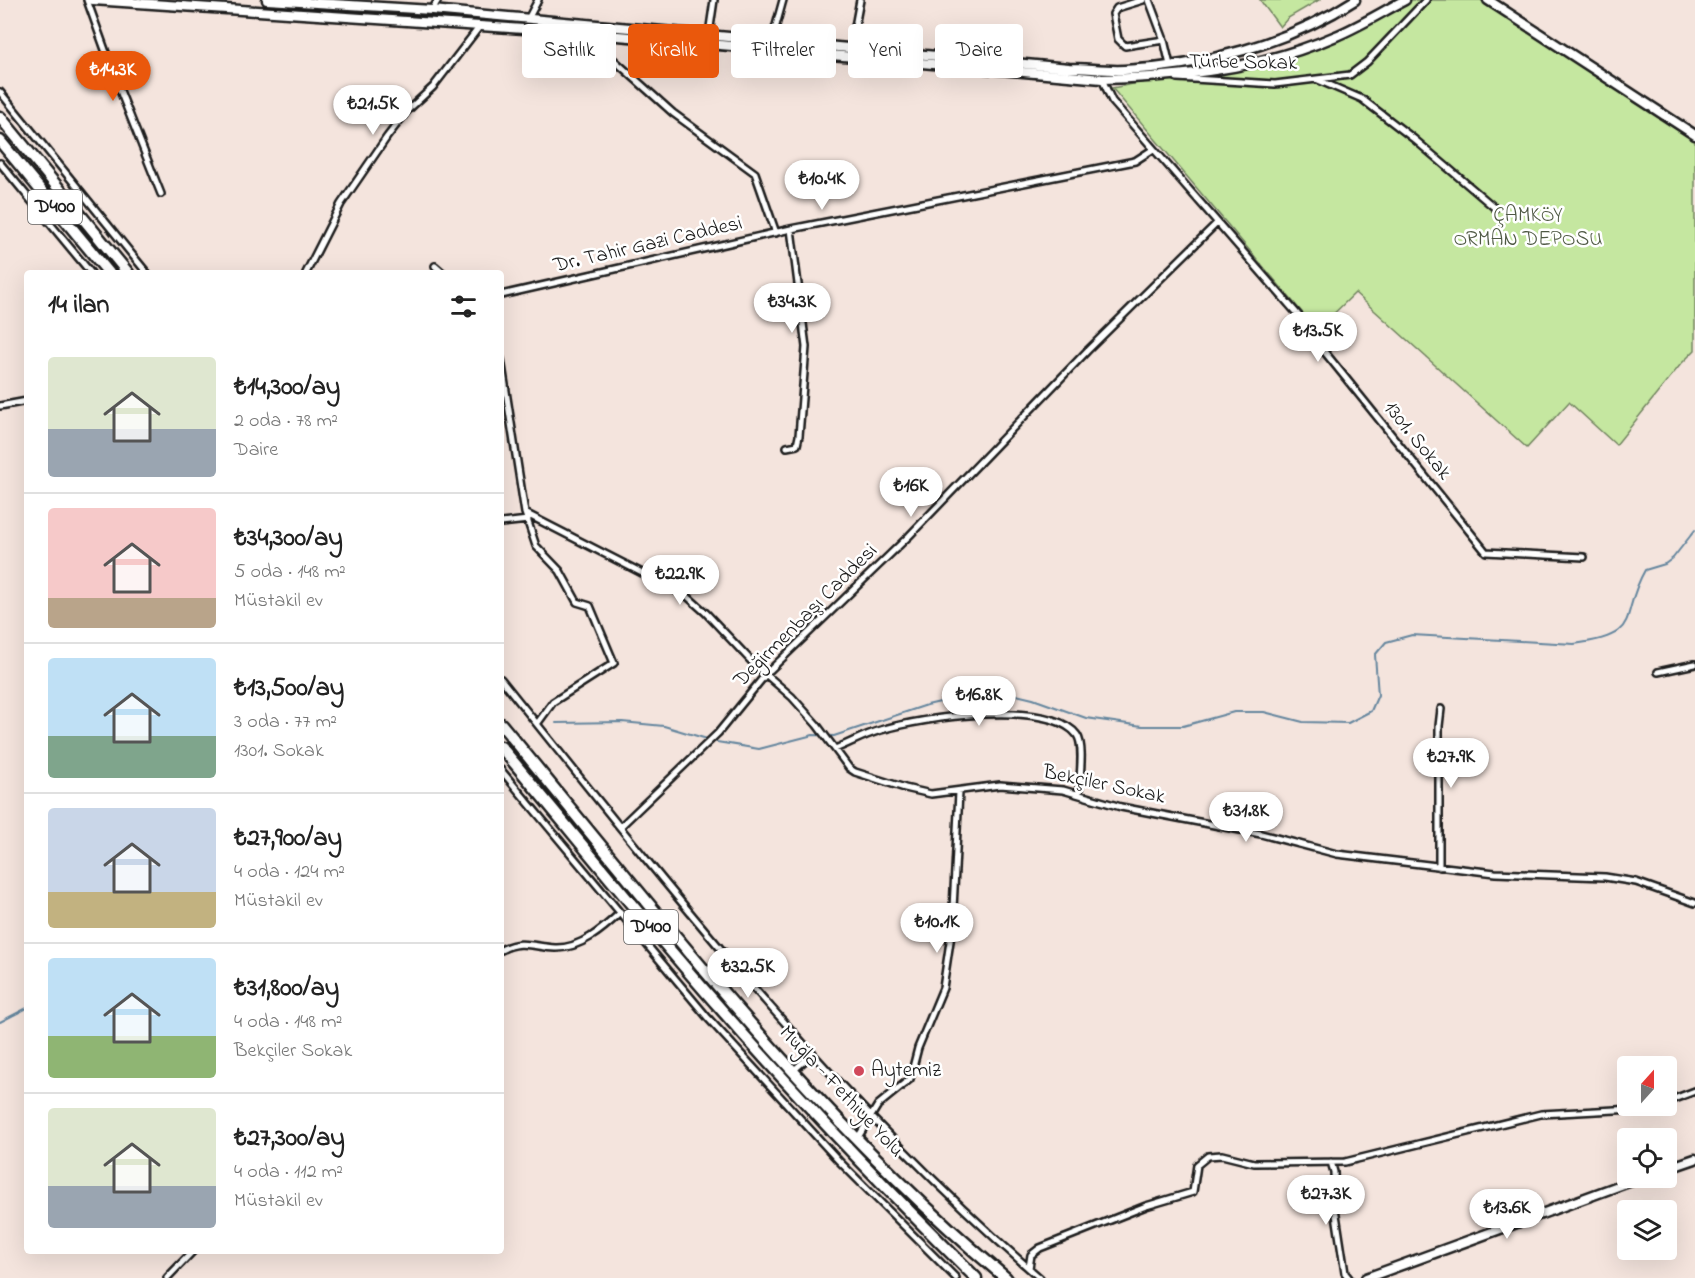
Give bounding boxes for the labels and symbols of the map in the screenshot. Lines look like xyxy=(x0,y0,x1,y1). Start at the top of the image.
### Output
street label: Türbe Sokak xyxy=(1188,47,1298,79)
pin: ₺14.3K xyxy=(64,51,162,102)
pin: ₺21.5K xyxy=(324,85,422,136)
pin: ₺10.4K xyxy=(773,160,871,211)
road number: D400 xyxy=(28,190,82,224)
park label: ÇAMKÖY ORMAN DEPOSU xyxy=(1454,201,1602,255)
street label: Dr. Tahir Gazi Caddesi xyxy=(550,209,745,282)
pin: ₺34.3K xyxy=(743,283,841,334)
pin: ₺13.5K xyxy=(1269,312,1367,363)
street label: 1301. Sokak xyxy=(1376,395,1459,488)
pin: ₺16K xyxy=(875,467,947,518)
street label: Değirmenbaşı Caddesi xyxy=(726,537,886,697)
pin: ₺22.9K xyxy=(631,555,729,606)
pin: ₺16.8K xyxy=(930,676,1028,727)
pin: ₺27.9K xyxy=(1402,738,1500,789)
street label: Bekçiler Sokak xyxy=(1039,757,1169,813)
pin: ₺31.8K xyxy=(1197,792,1295,843)
pin: ₺10.1K xyxy=(888,903,986,954)
road number: D400 xyxy=(624,910,678,944)
pin: ₺32.5K xyxy=(699,948,797,999)
street label: Muğla - Fethiye Yolu xyxy=(770,1019,910,1166)
place label: Aytemiz xyxy=(871,1056,941,1088)
north arrow xyxy=(1617,1056,1677,1116)
marker: Aytemiz xyxy=(852,1064,866,1078)
pin: ₺27.3K xyxy=(1277,1175,1375,1226)
pin: ₺13.6K xyxy=(1458,1189,1556,1240)

